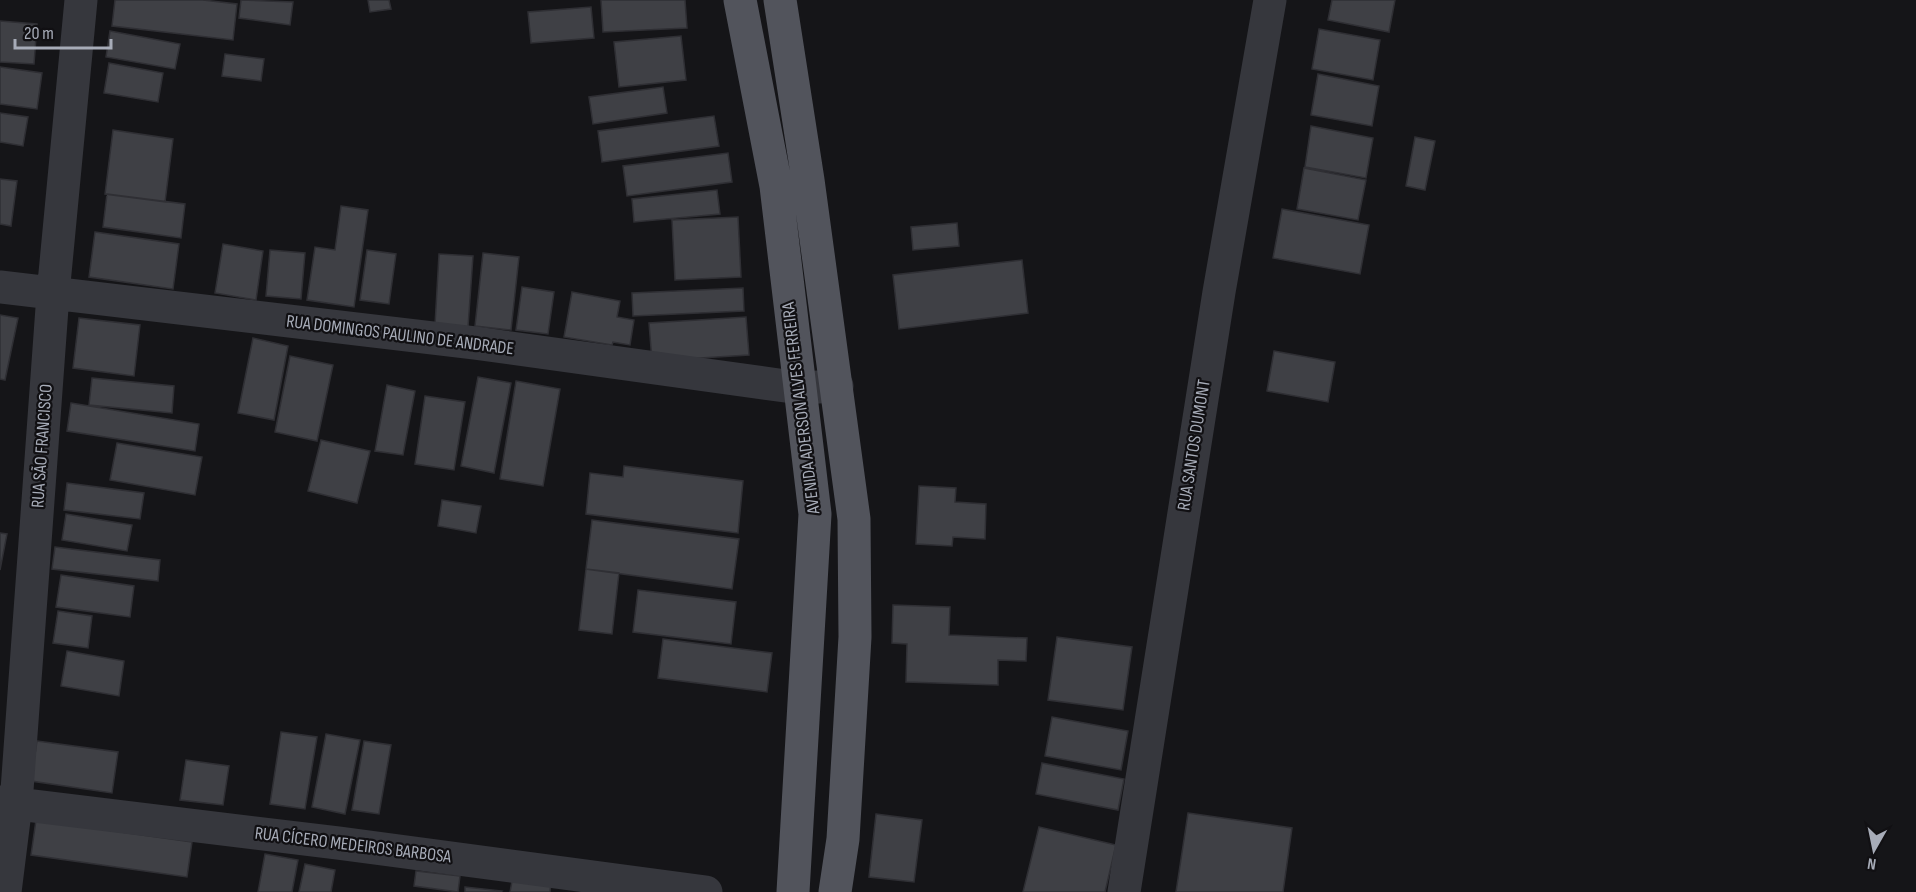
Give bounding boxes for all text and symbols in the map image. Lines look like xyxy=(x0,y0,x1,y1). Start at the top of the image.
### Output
scale bar xyxy=(15,12,111,50)
text: 20 m xyxy=(24,23,54,44)
street label: AVENIDA ADERSON ALVES FERREIRA xyxy=(778,301,825,516)
street label: RUA DOMINGOS PAULINO DE ANDRADE xyxy=(285,311,515,359)
street label: RUA SANTOS DUMONT xyxy=(1173,378,1215,512)
street label: RUA SÃO FRANCISCO xyxy=(27,383,57,509)
north arrow xyxy=(1844,820,1904,880)
street label: RUA CÍCERO MEDEIROS BARBOSA xyxy=(254,823,453,868)
text: N xyxy=(1866,853,1878,873)

